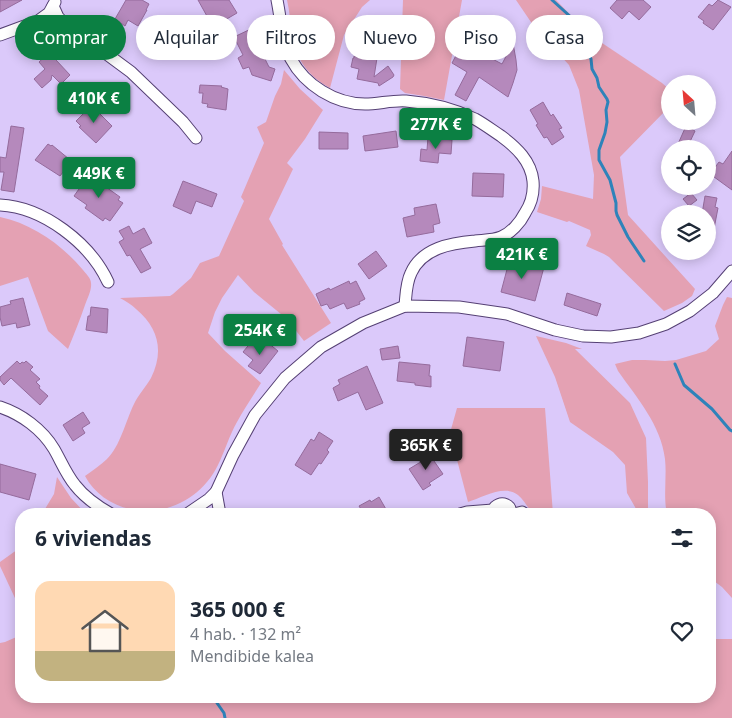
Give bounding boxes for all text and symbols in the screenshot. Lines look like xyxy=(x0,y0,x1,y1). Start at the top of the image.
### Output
chip: Comprar xyxy=(15,15,126,60)
chip: Alquilar xyxy=(136,15,237,60)
chip: Filtros xyxy=(247,15,335,60)
chip: Nuevo xyxy=(345,15,435,60)
chip: Piso xyxy=(445,15,516,60)
chip: Casa xyxy=(526,15,603,60)
north arrow xyxy=(661,75,716,130)
map controls xyxy=(661,75,716,260)
pin: 410K € xyxy=(53,82,135,124)
text: 410K € xyxy=(68,87,120,109)
pin: 277K € xyxy=(395,108,477,150)
text: 277K € xyxy=(410,113,462,135)
button: locate xyxy=(661,140,716,195)
pin: 449K € xyxy=(58,156,140,199)
text: 449K € xyxy=(73,162,125,184)
button: layers xyxy=(661,205,716,260)
pin: 421K € xyxy=(481,238,563,280)
text: 421K € xyxy=(496,243,548,265)
pin: 254K € xyxy=(219,314,301,356)
text: 254K € xyxy=(234,319,286,341)
pin: 365K € xyxy=(385,428,467,471)
text: 365K € xyxy=(400,434,452,456)
text: 6 viviendas xyxy=(35,524,152,552)
icon: filters xyxy=(668,524,696,552)
text: 365 000 € xyxy=(190,595,285,623)
icon: home xyxy=(75,601,135,661)
icon: heart xyxy=(668,617,696,645)
text: 4 hab. · 132 m² xyxy=(190,623,301,645)
text: Mendibide kalea xyxy=(190,645,314,667)

